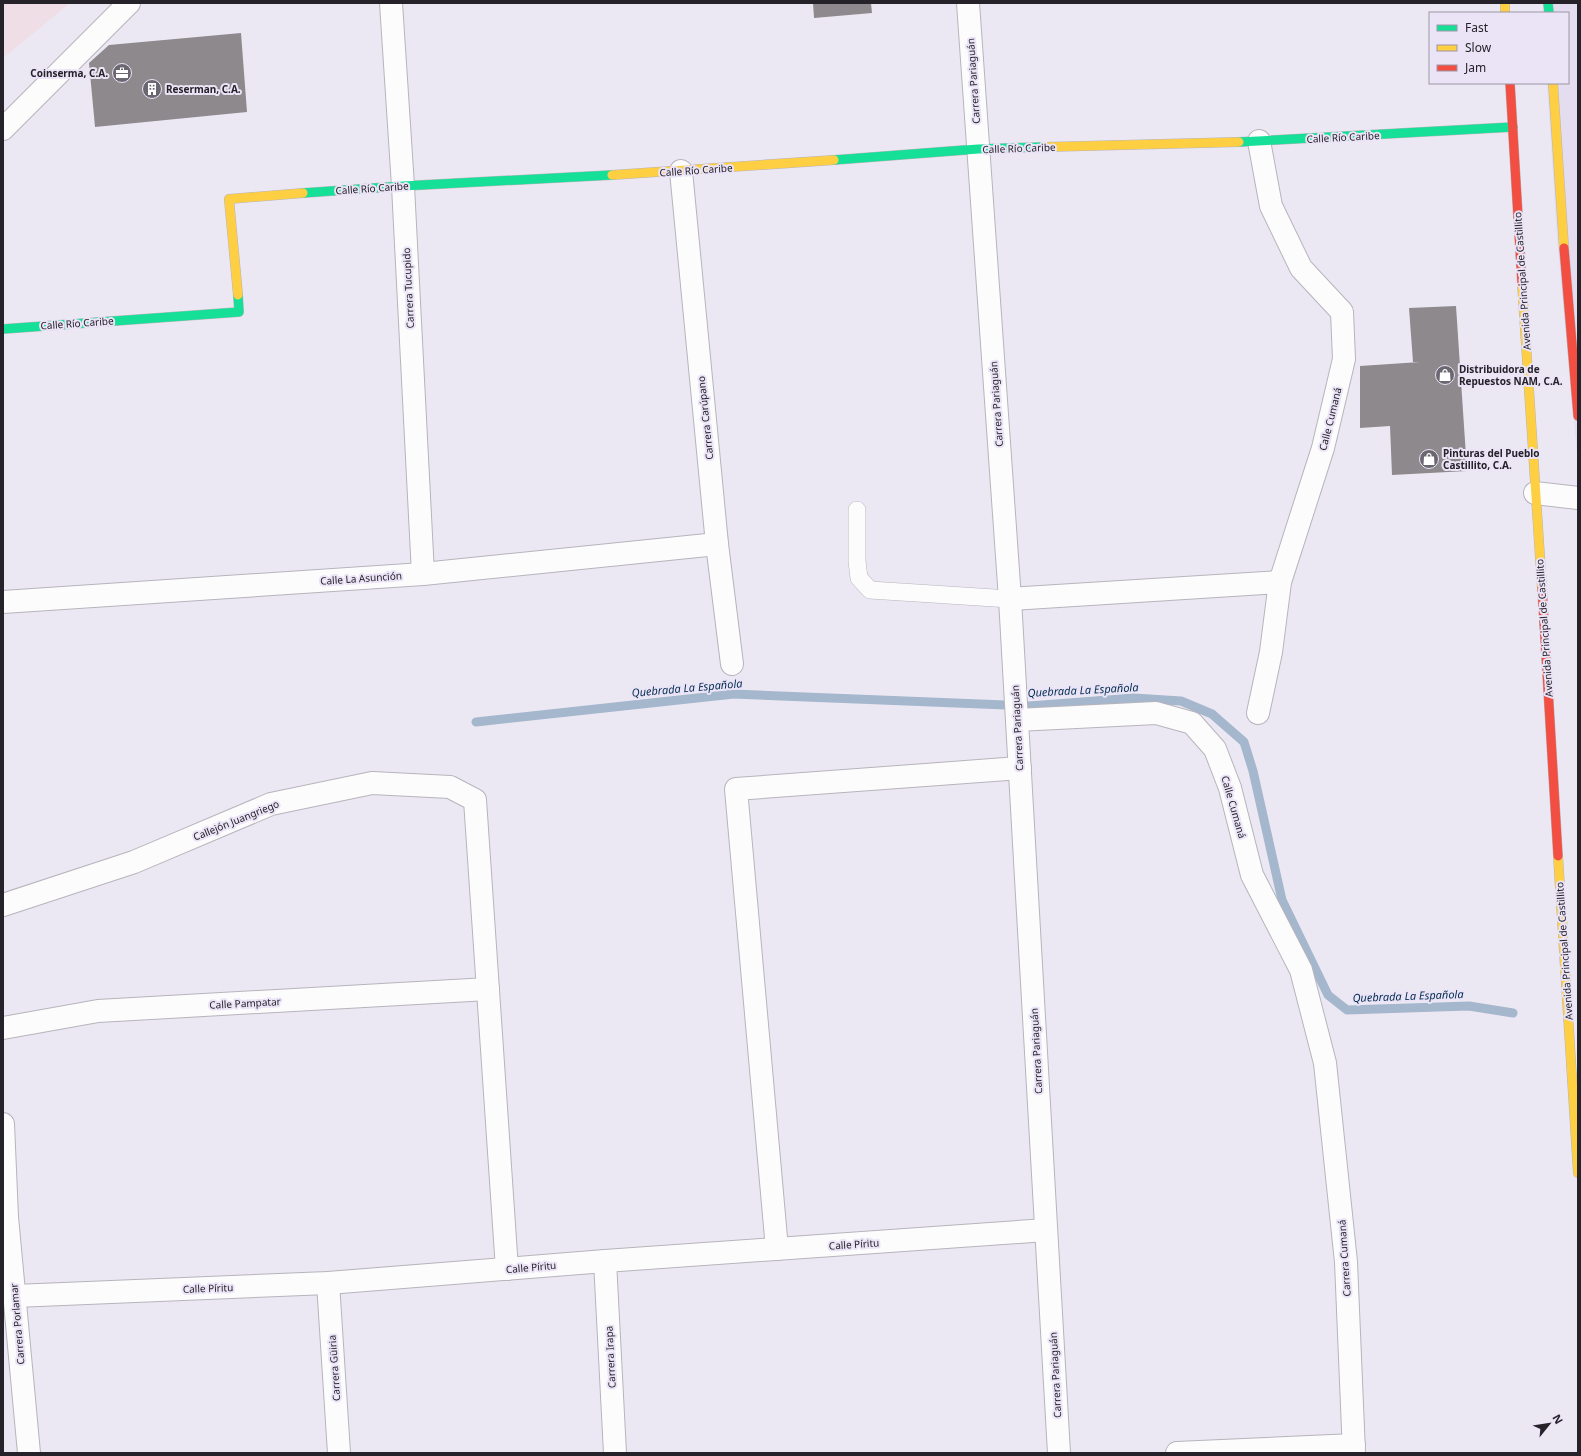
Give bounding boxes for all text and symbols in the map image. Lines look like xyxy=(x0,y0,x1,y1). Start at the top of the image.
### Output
legend xyxy=(1429,12,1569,84)
text: Fast xyxy=(1465,19,1489,36)
street label: Carrera Pariaguán xyxy=(963,38,983,124)
text: Slow xyxy=(1465,39,1492,56)
text: Jam xyxy=(1464,59,1486,76)
office icon: Coinserma, C.A. xyxy=(111,62,133,84)
place label: Coinserma, C.A. xyxy=(30,66,108,80)
building icon: Reserman, C.A. xyxy=(141,78,163,100)
place label: Reserman, C.A. xyxy=(166,82,241,96)
street label: Calle Río Caribe xyxy=(1306,128,1380,146)
street label: Calle Río Caribe xyxy=(982,140,1056,156)
street label: Calle Río Caribe xyxy=(659,160,733,180)
street label: Calle Río Caribe xyxy=(335,178,409,198)
street label: Avenida Principal de Castillito xyxy=(1510,212,1534,350)
street label: Carrera Tucupido xyxy=(399,247,417,329)
street label: Calle Río Caribe xyxy=(40,313,114,333)
street label: Carrera Pariaguán xyxy=(986,361,1006,447)
place label: Distribuidora de Repuestos NAM, C.A. xyxy=(1459,362,1563,388)
shop icon: Distribuidora de Repuestos NAM, C.A. xyxy=(1434,364,1456,386)
street label: Carrera Carúpano xyxy=(694,375,716,461)
street label: Calle Cumaná xyxy=(1315,386,1345,452)
place label: Pinturas del Pueblo Castillito, C.A. xyxy=(1443,446,1540,472)
shop icon: Pinturas del Pueblo Castillito, C.A. xyxy=(1418,448,1440,470)
street label: Avenida Principal de Castillito xyxy=(1532,559,1556,697)
street label: Calle La Asunción xyxy=(320,568,402,588)
water label: Quebrada La Española xyxy=(631,675,744,700)
water label: Quebrada La Española xyxy=(1027,679,1140,700)
street label: Carrera Pariaguán xyxy=(1008,685,1026,771)
street label: Calle Cumaná xyxy=(1218,774,1250,840)
street label: Callejón Juangriego xyxy=(191,796,281,844)
street label: Avenida Principal de Castillito xyxy=(1552,882,1576,1020)
water label: Quebrada La Española xyxy=(1352,986,1465,1005)
street label: Calle Pampatar xyxy=(209,994,281,1012)
street label: Carrera Pariaguán xyxy=(1027,1008,1045,1094)
street label: Carrera Cumaná xyxy=(1334,1219,1354,1297)
street label: Calle Píritu xyxy=(828,1235,880,1253)
street label: Calle Píritu xyxy=(505,1258,557,1276)
street label: Calle Píritu xyxy=(183,1280,233,1296)
street label: Carrera Porlamar xyxy=(6,1283,28,1365)
street label: Carrera Irapa xyxy=(601,1325,619,1389)
street label: Carrera Pariaguán xyxy=(1046,1332,1064,1418)
street label: Carrera Güiria xyxy=(325,1335,343,1401)
north arrow xyxy=(1529,1404,1569,1444)
text: N xyxy=(1549,1411,1567,1426)

